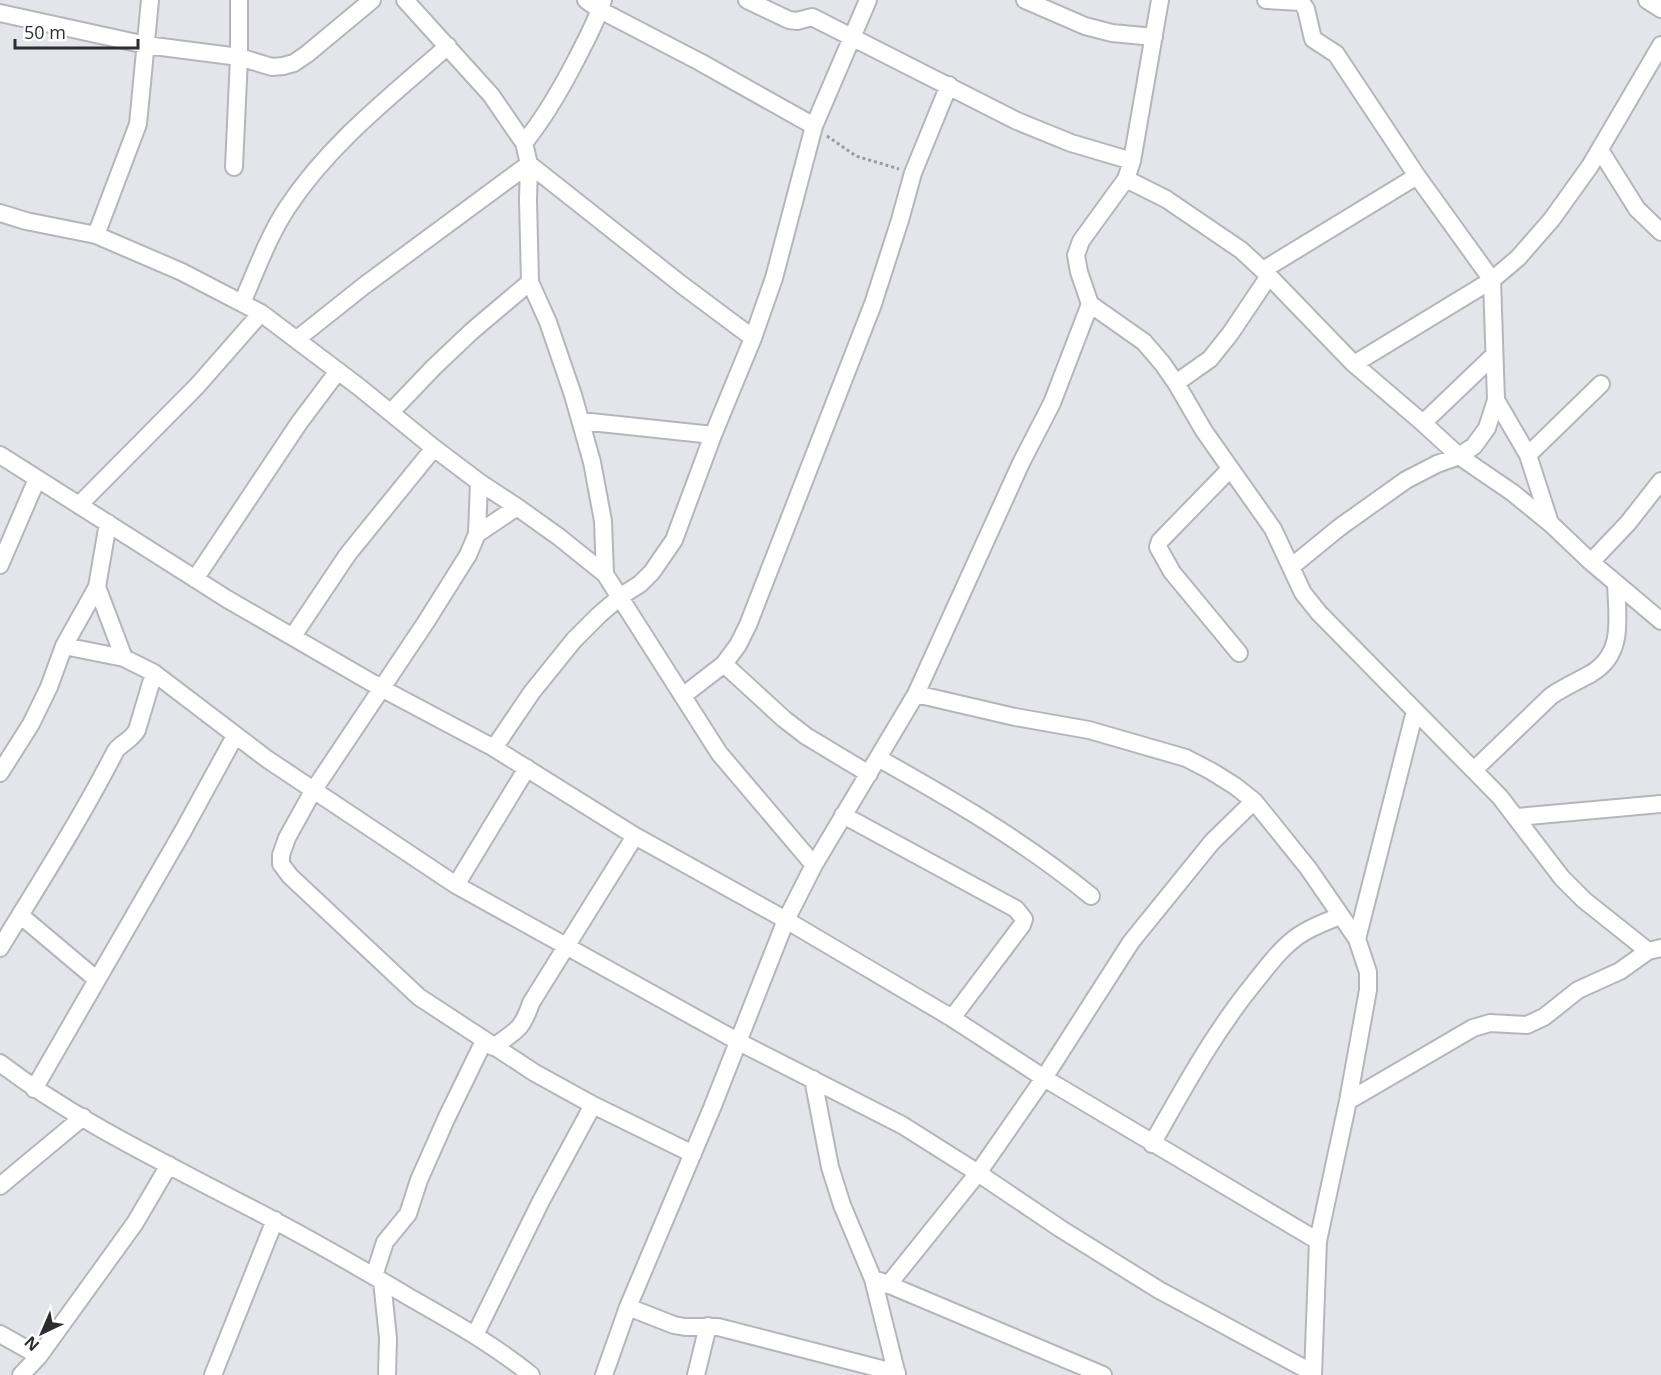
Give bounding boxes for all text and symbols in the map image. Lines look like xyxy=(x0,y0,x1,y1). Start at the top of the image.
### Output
scale bar xyxy=(15,12,138,50)
text: 50 m xyxy=(24,20,66,44)
north arrow xyxy=(12,1303,72,1363)
text: N xyxy=(19,1331,44,1356)

